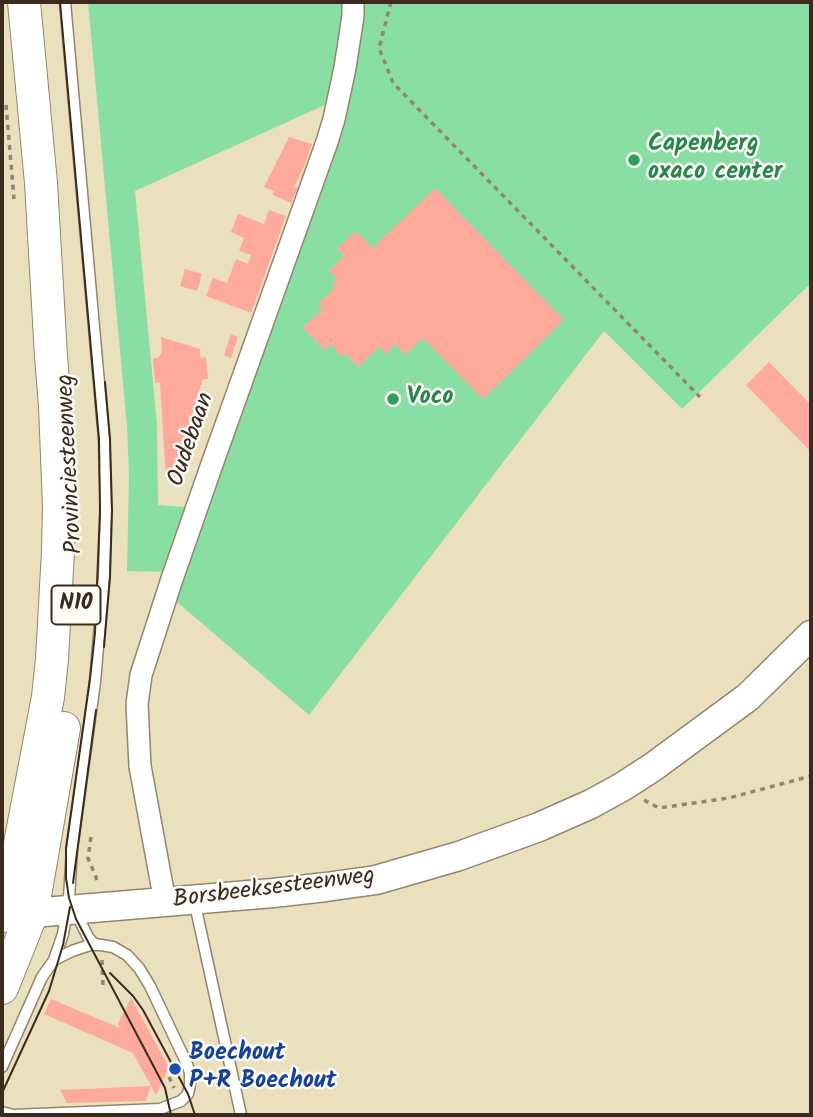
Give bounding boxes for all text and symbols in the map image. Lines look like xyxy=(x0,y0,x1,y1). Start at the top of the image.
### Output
place label: Capenberg oxaco center xyxy=(648,132,782,188)
marker: Capenberg oxaco center xyxy=(626,152,642,168)
street label: Provinciesteenweg xyxy=(53,373,91,555)
place label: Voco xyxy=(407,385,453,413)
street label: Oudebaan xyxy=(164,389,222,491)
marker: Voco xyxy=(385,391,401,407)
road number: N10 xyxy=(52,586,100,624)
street label: Borsbeeksesteenweg xyxy=(171,863,377,917)
place label: Boechout P+R Boechout xyxy=(189,1041,337,1097)
marker: Boechout P+R Boechout xyxy=(167,1061,183,1077)

